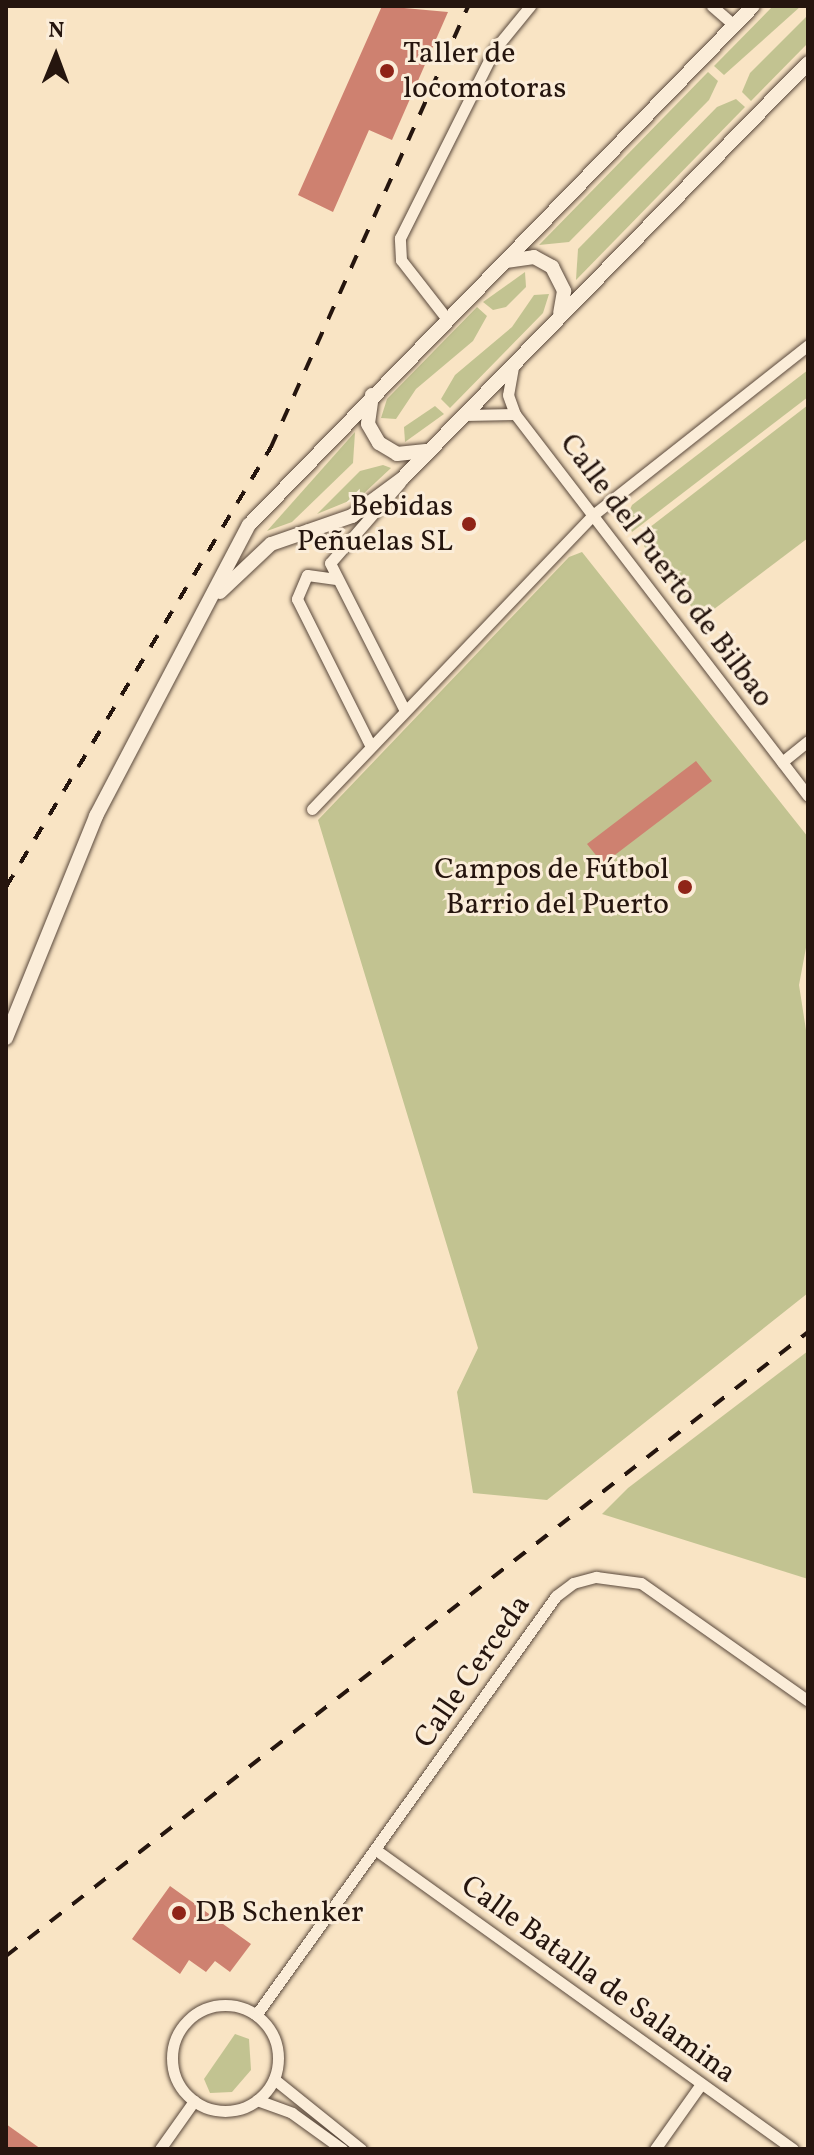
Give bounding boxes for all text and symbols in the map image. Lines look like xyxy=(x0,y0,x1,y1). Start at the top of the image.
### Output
north arrow xyxy=(16,16,96,96)
text: N xyxy=(48,16,65,47)
place label: Taller de locomotoras xyxy=(403,36,566,106)
marker: Taller de locomotoras xyxy=(378,62,396,80)
street label: Calle del Puerto de Bilbao xyxy=(551,427,781,715)
place label: Bebidas Peñuelas SL xyxy=(297,489,453,560)
marker: Bebidas Peñuelas SL xyxy=(460,515,478,533)
place label: Campos de Fútbol Barrio del Puerto xyxy=(434,852,669,922)
marker: Campos de Fútbol Barrio del Puerto xyxy=(676,878,694,896)
street label: Calle Cerceda xyxy=(407,1589,539,1755)
street label: Calle Batalla de Salamina xyxy=(453,1868,743,2092)
place label: DB Schenker xyxy=(195,1895,364,1931)
marker: DB Schenker xyxy=(170,1904,188,1922)

